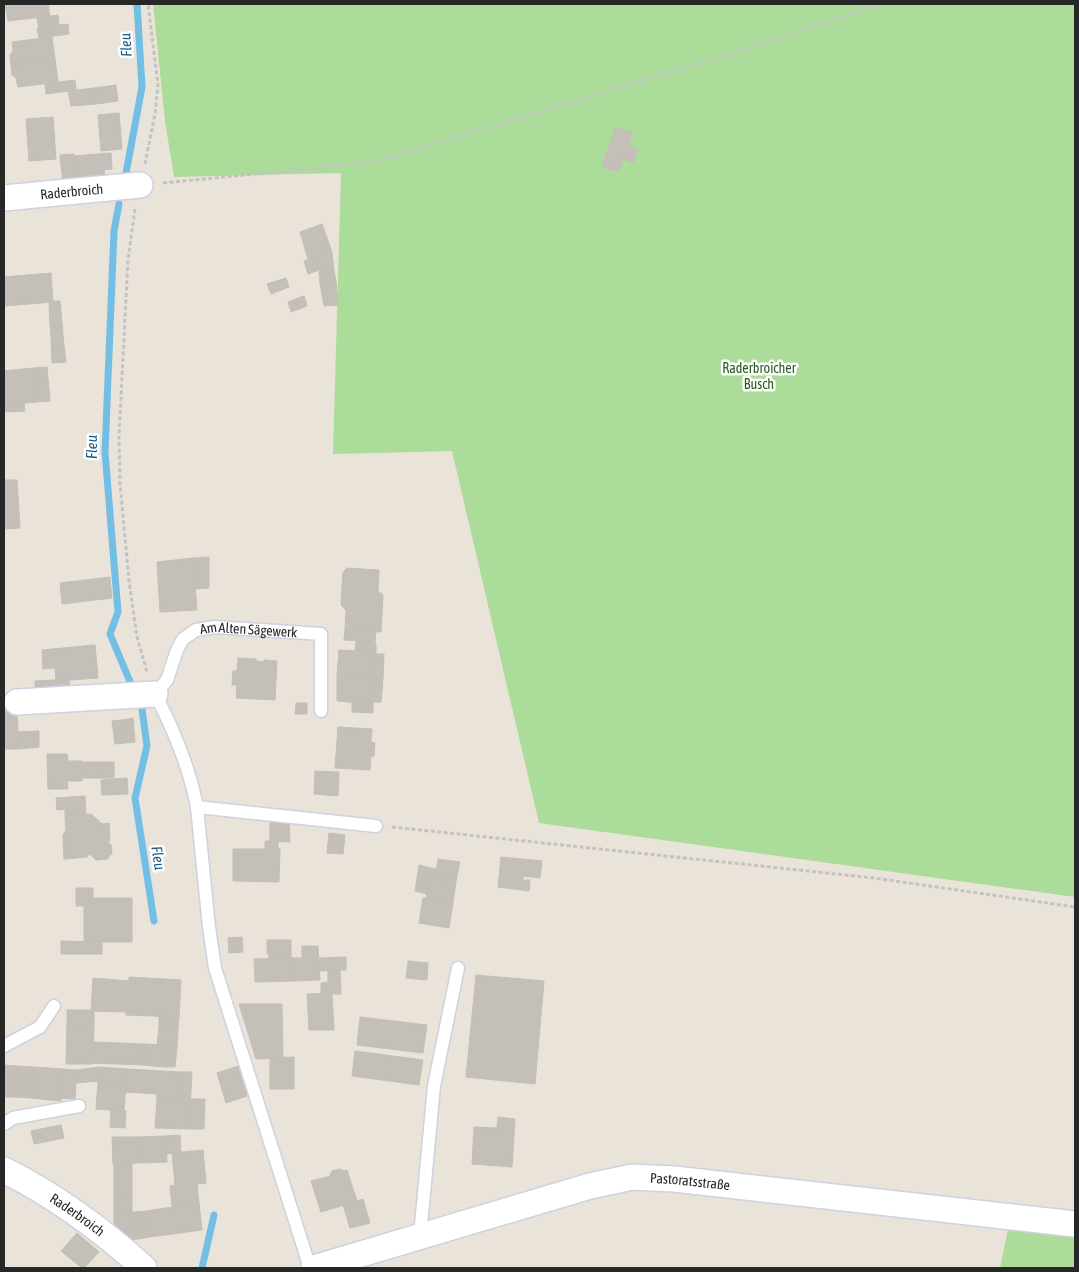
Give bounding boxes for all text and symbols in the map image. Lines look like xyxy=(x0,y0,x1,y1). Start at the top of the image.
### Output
water label: Fleu xyxy=(116,33,135,58)
street label: Raderbroich xyxy=(39,181,104,203)
park label: Raderbroicher Busch xyxy=(722,360,797,392)
water label: Fleu xyxy=(83,435,100,459)
street label: Am Alten Sägewerk xyxy=(199,619,298,640)
water label: Fleu xyxy=(148,845,169,871)
street label: Pastoratsstraße xyxy=(650,1170,731,1193)
street label: Raderbroich xyxy=(47,1190,108,1240)

